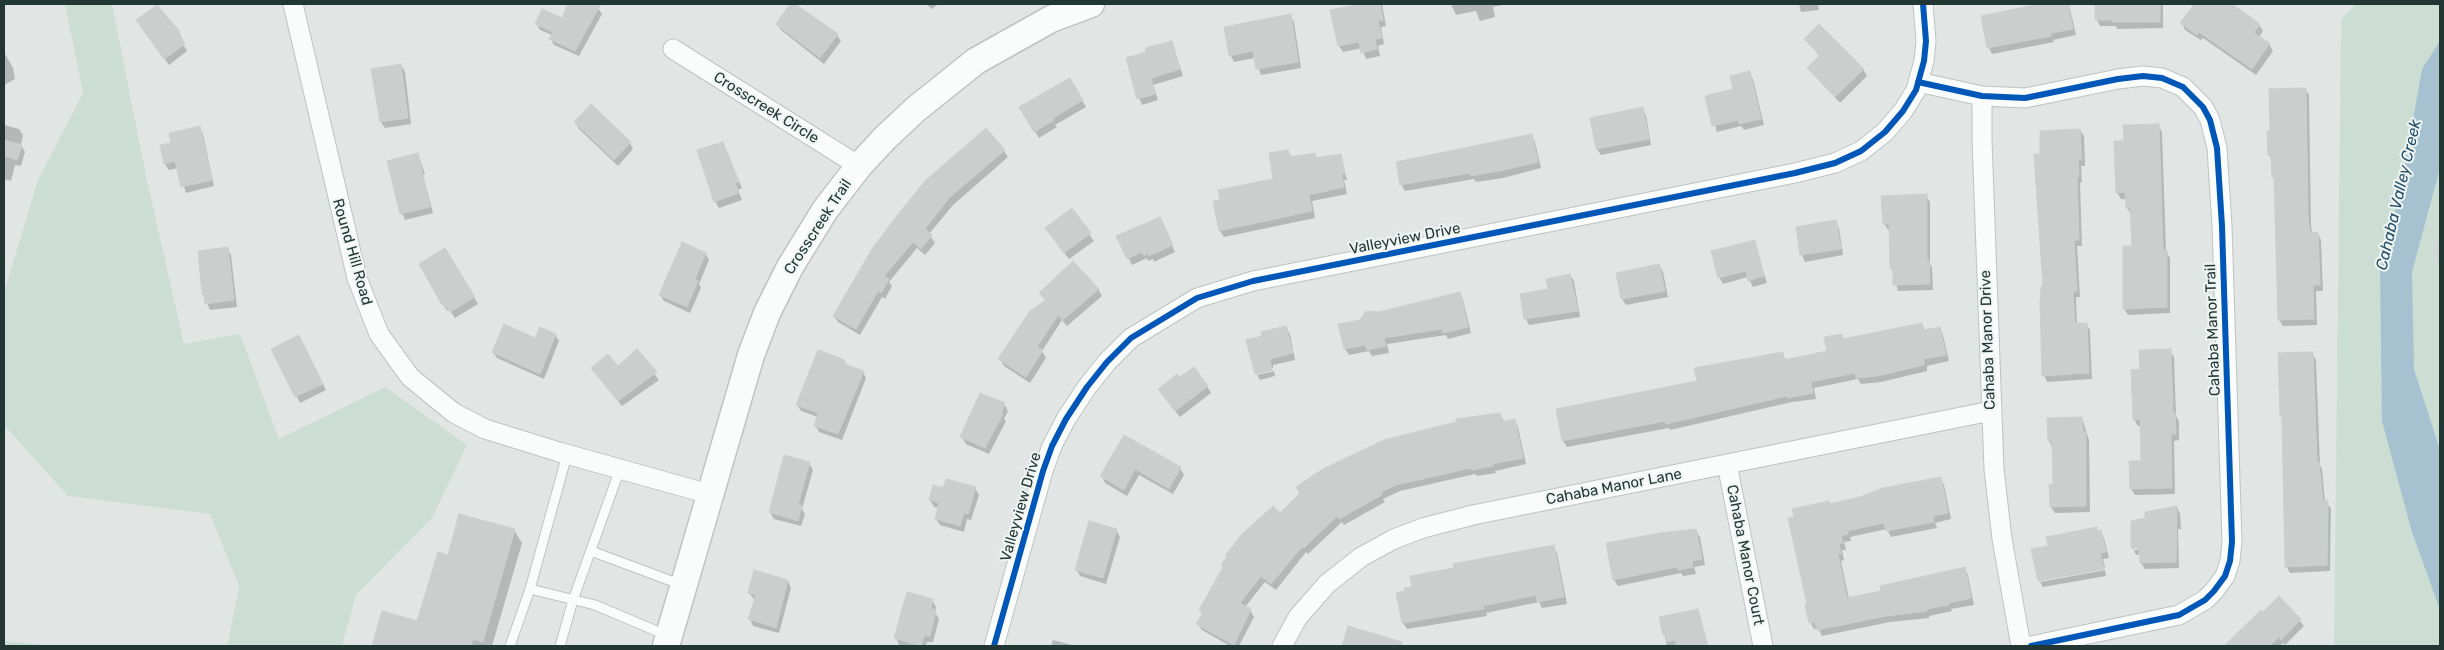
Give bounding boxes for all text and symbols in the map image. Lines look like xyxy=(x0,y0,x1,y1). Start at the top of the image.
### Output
street label: Crosscreek Circle xyxy=(710,68,822,148)
water label: Cahaba Valley Creek xyxy=(2372,118,2426,272)
street label: Crosscreek Trail xyxy=(780,176,856,278)
street label: Round Hill Road xyxy=(328,197,376,307)
street label: Valleyview Drive xyxy=(1348,219,1462,259)
street label: Cahaba Manor Trail xyxy=(2202,264,2224,396)
street label: Cahaba Manor Drive xyxy=(1977,270,1999,410)
street label: Valleyview Drive xyxy=(997,450,1045,564)
street label: Cahaba Manor Lane xyxy=(1545,465,1683,509)
street label: Cahaba Manor Court xyxy=(1723,483,1767,627)

